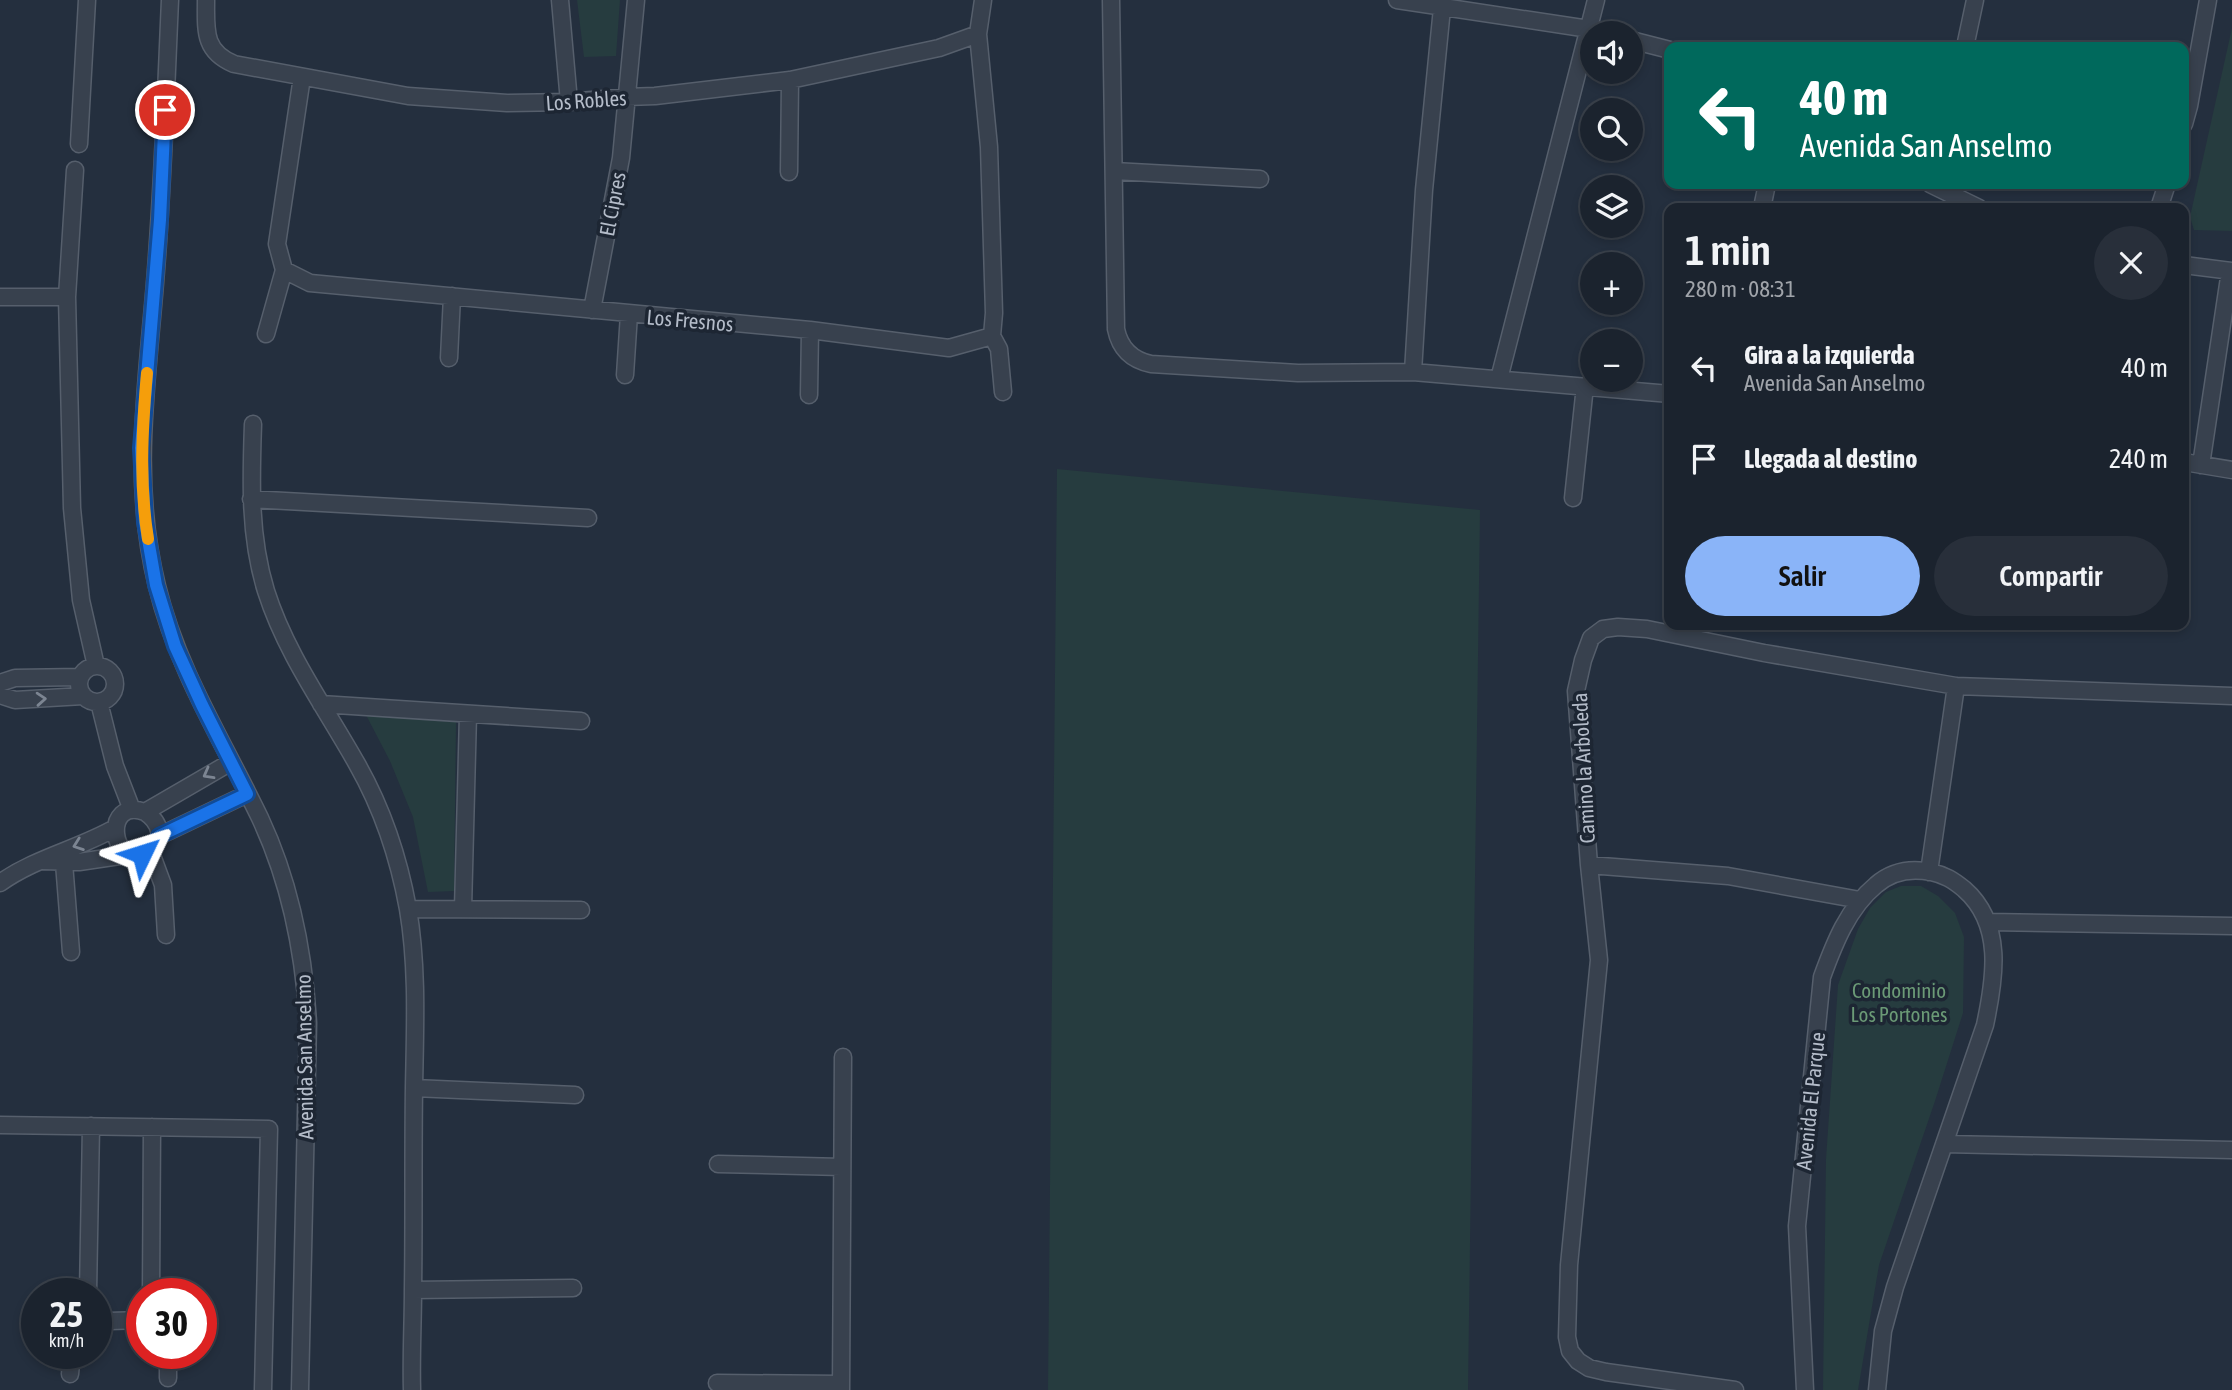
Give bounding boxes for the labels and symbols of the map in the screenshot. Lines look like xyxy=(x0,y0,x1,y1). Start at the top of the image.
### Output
pin xyxy=(135,80,195,140)
street label: Los Robles xyxy=(545,85,627,115)
street label: El Cipres xyxy=(594,170,630,238)
street label: Los Fresnos xyxy=(646,304,734,336)
one-way arrow xyxy=(36,691,47,706)
street label: Camino la Arboleda xyxy=(1567,692,1599,844)
one-way arrow xyxy=(203,766,215,780)
position arrow xyxy=(105,817,179,891)
one-way arrow xyxy=(72,837,84,851)
street label: Avenida San Anselmo xyxy=(291,974,317,1140)
park label: Condominio Los Portones xyxy=(1850,978,1948,1026)
street label: Avenida El Parque xyxy=(1791,1031,1829,1171)
speed limit sign: 30 xyxy=(126,1278,217,1369)

